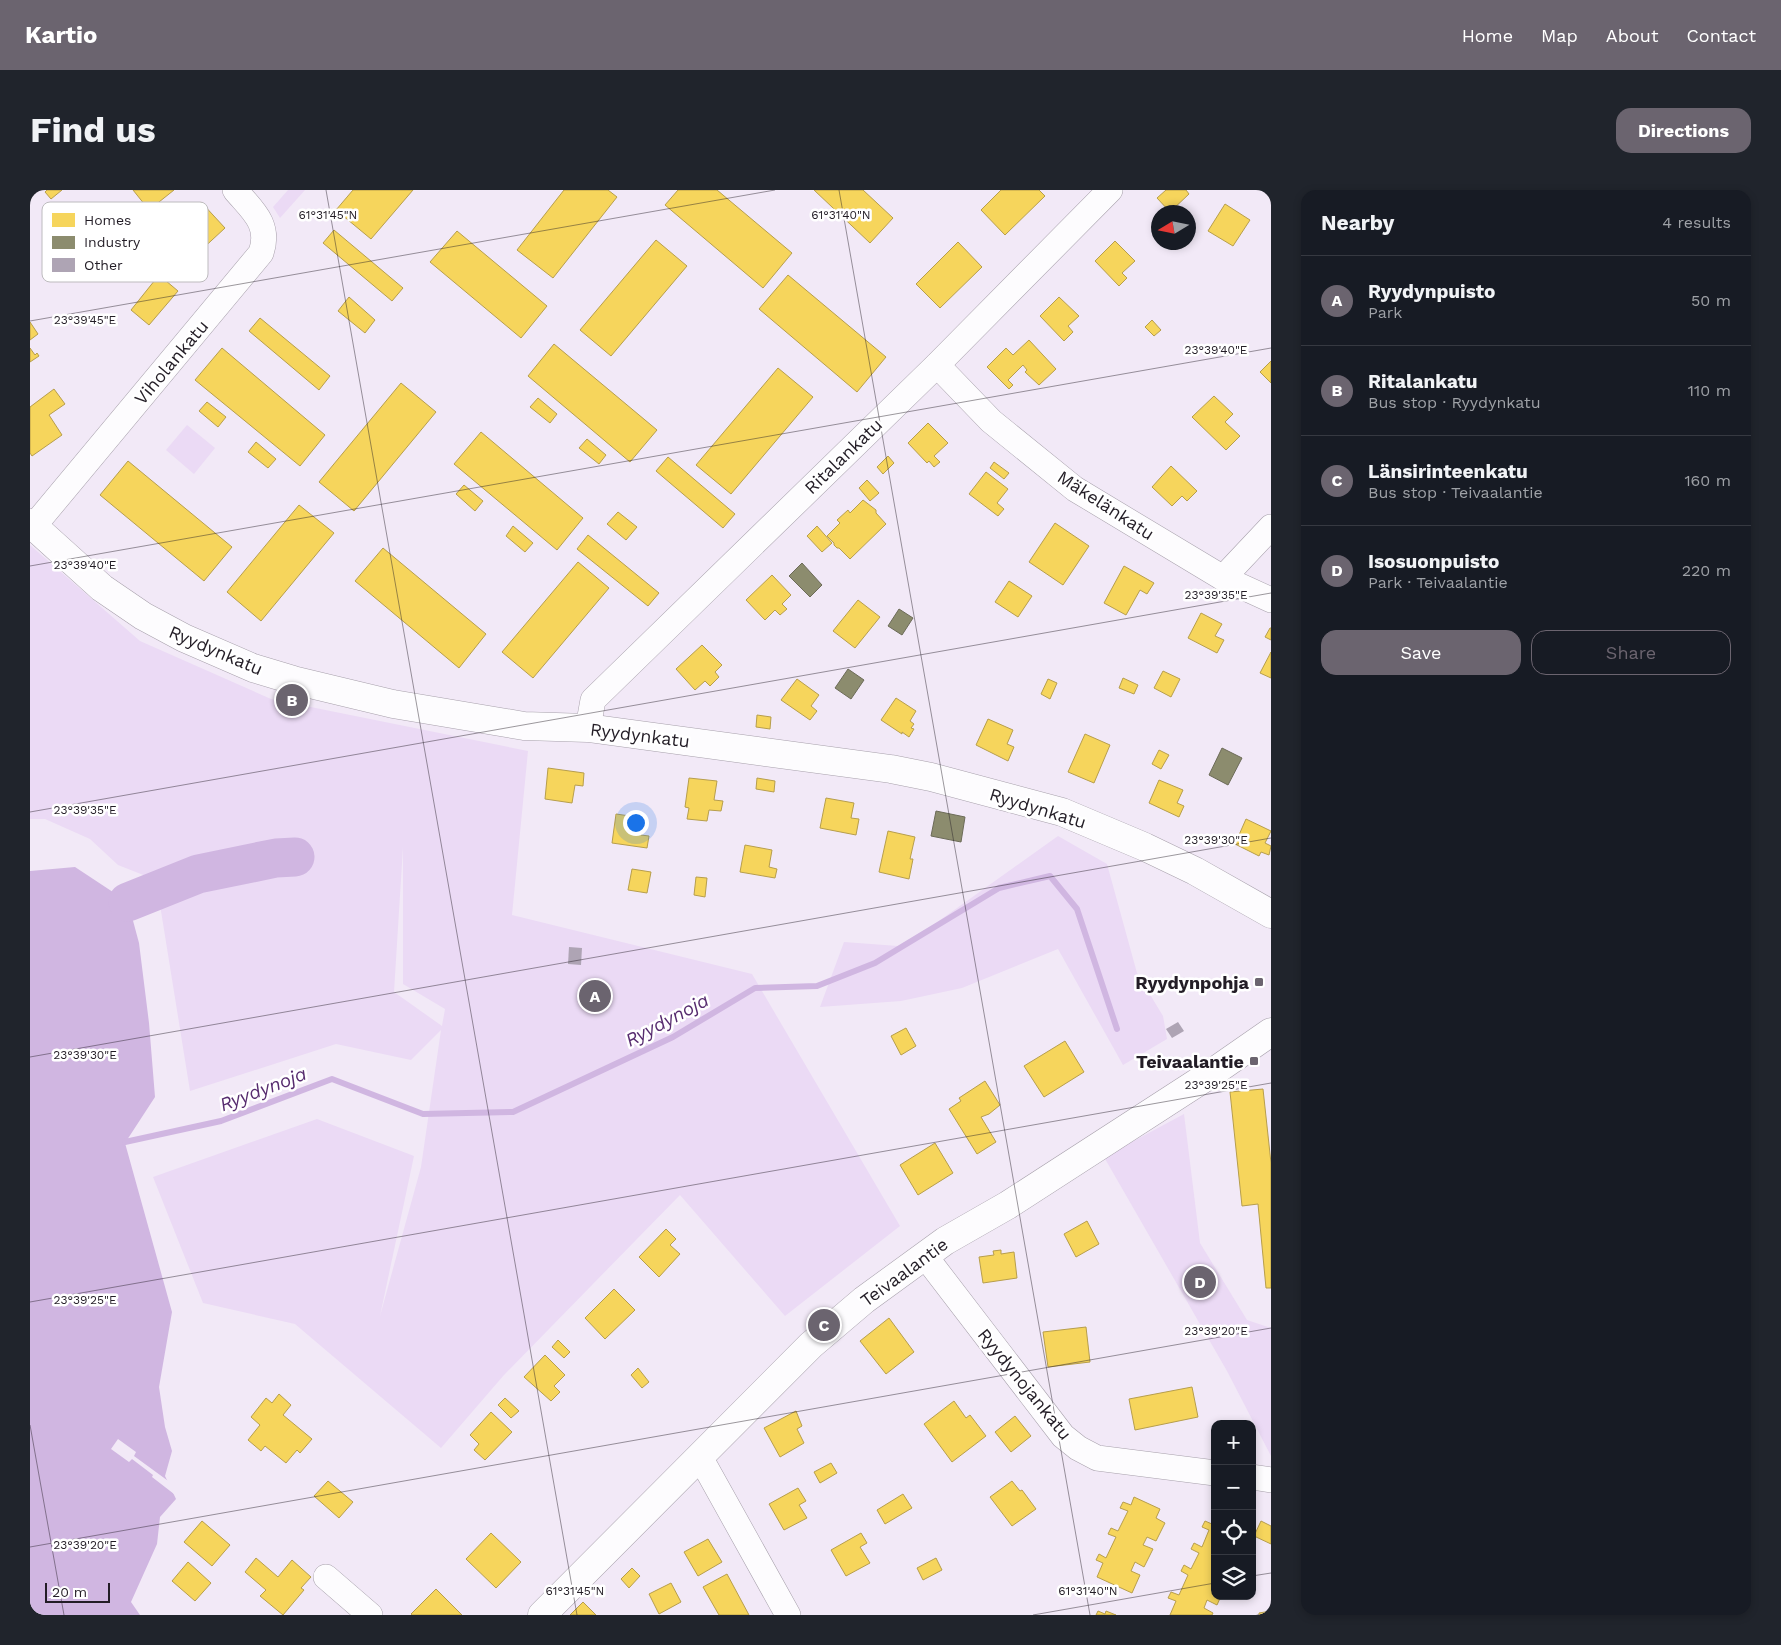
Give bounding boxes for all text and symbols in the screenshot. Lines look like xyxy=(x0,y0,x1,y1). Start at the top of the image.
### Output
text: Kartio xyxy=(25,21,97,49)
text: Home xyxy=(1462,25,1513,46)
text: Map xyxy=(1541,25,1578,46)
text: About xyxy=(1606,25,1658,46)
text: Contact xyxy=(1686,25,1756,46)
button: Directions xyxy=(1616,108,1751,153)
text: Find us xyxy=(30,109,156,151)
legend xyxy=(42,202,208,282)
north arrow xyxy=(1151,205,1196,250)
text: 61°31'45"N xyxy=(299,208,357,222)
text: 61°31'40"N xyxy=(811,208,871,222)
text: Nearby xyxy=(1321,210,1394,235)
text: Homes xyxy=(84,212,131,228)
text: 4 results xyxy=(1662,213,1731,232)
text: Industry xyxy=(84,234,141,250)
text: Other xyxy=(84,257,123,273)
text: Ryydynpuisto xyxy=(1368,280,1495,303)
text: A xyxy=(1332,291,1342,310)
text: 50 m xyxy=(1691,291,1731,310)
text: Park xyxy=(1368,303,1402,322)
text: 23°39'45"E xyxy=(54,313,117,327)
street label: Viholankatu xyxy=(130,316,212,408)
text: 23°39'40"E xyxy=(1185,343,1248,357)
text: Ritalankatu xyxy=(1368,370,1478,393)
text: B xyxy=(1332,381,1342,400)
text: 110 m xyxy=(1688,381,1731,400)
text: Bus stop · Ryydynkatu xyxy=(1368,393,1541,412)
street label: Ritalankatu xyxy=(800,414,886,498)
text: Länsirinteenkatu xyxy=(1368,460,1528,483)
street label: Mäkelänkatu xyxy=(1054,466,1158,544)
text: C xyxy=(1332,471,1342,490)
text: 160 m xyxy=(1684,471,1731,490)
text: Bus stop · Teivaalantie xyxy=(1368,483,1543,502)
text: Isosuonpuisto xyxy=(1368,550,1500,573)
text: 23°39'40"E xyxy=(54,558,117,572)
text: D xyxy=(1331,561,1343,580)
text: 220 m xyxy=(1682,561,1731,580)
text: Park · Teivaalantie xyxy=(1368,573,1508,592)
text: 23°39'35"E xyxy=(1184,588,1248,602)
street label: Ryydynkatu xyxy=(166,621,266,679)
button: Save xyxy=(1321,630,1521,675)
button: Share xyxy=(1531,630,1731,675)
pin: B xyxy=(276,681,308,719)
street label: Ryydynkatu xyxy=(589,718,691,752)
street label: Ryydynkatu xyxy=(987,783,1089,833)
text: 23°39'35"E xyxy=(53,803,117,817)
your location xyxy=(623,810,649,836)
text: 23°39'30"E xyxy=(1184,833,1248,847)
place label: Ryydynpohja xyxy=(1135,972,1250,993)
marker: Ryydynpohja xyxy=(1253,976,1265,988)
pin: A xyxy=(579,977,611,1015)
water label: Ryydynoja xyxy=(621,988,713,1052)
text: 23°39'30"E xyxy=(53,1048,117,1062)
place label: Teivaalantie xyxy=(1136,1051,1244,1072)
marker: Teivaalantie xyxy=(1248,1055,1260,1067)
water label: Ryydynoja xyxy=(216,1062,310,1116)
text: 23°39'25"E xyxy=(1184,1078,1248,1092)
street label: Teivaalantie xyxy=(856,1233,952,1311)
pin: D xyxy=(1184,1263,1216,1301)
text: 23°39'25"E xyxy=(53,1293,117,1307)
pin: C xyxy=(808,1306,840,1344)
street label: Ryydynojankatu xyxy=(974,1324,1076,1444)
text: 23°39'20"E xyxy=(1184,1324,1248,1338)
map controls xyxy=(1211,1420,1256,1600)
button: + xyxy=(1211,1420,1256,1465)
button: − xyxy=(1211,1465,1256,1510)
button: locate xyxy=(1211,1510,1256,1555)
text: 23°39'20"E xyxy=(53,1538,117,1552)
button: layers xyxy=(1211,1555,1256,1600)
scale bar xyxy=(45,1580,110,1603)
text: 20 m xyxy=(52,1584,87,1600)
text: 61°31'45"N xyxy=(546,1584,604,1598)
text: 61°31'40"N xyxy=(1058,1584,1118,1598)

